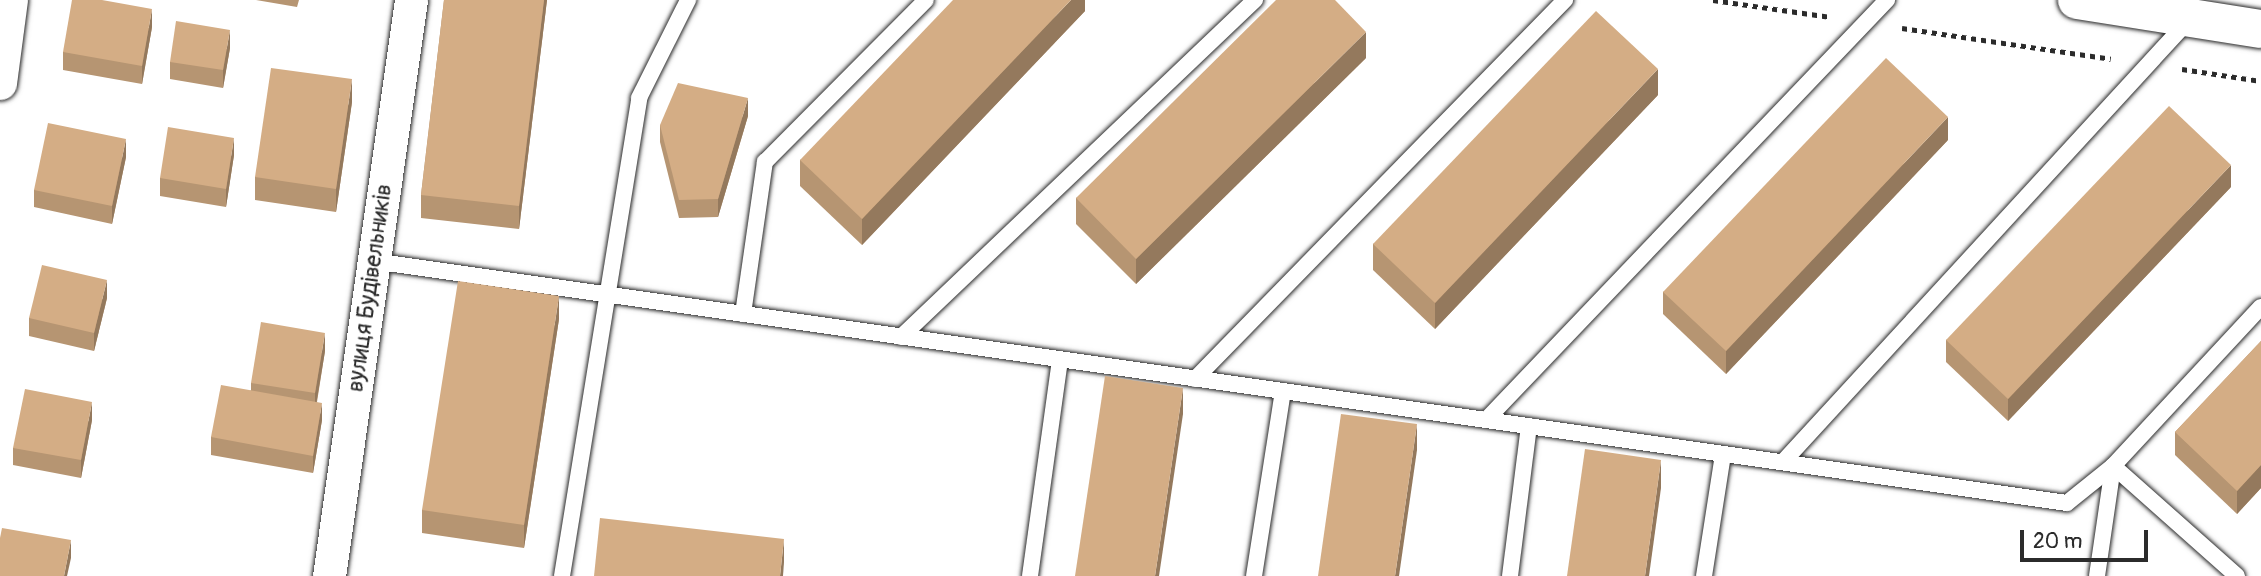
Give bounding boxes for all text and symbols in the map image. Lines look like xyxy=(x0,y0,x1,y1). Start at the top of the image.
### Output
street label: вулиця Будівельників xyxy=(342,182,398,394)
scale bar xyxy=(2023,516,2151,560)
text: 20 m xyxy=(2033,528,2082,555)

